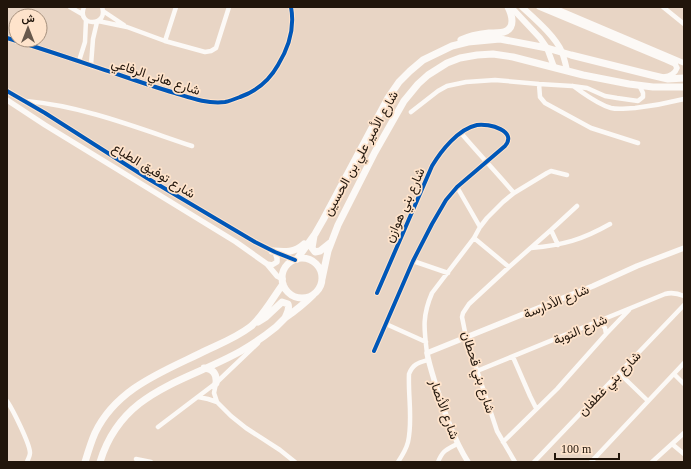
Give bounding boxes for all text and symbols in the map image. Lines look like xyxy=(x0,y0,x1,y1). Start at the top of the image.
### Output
north arrow xyxy=(8,8,48,48)
text: ش xyxy=(21,12,35,25)
street label: شارع هاني الرفاعي xyxy=(109,55,202,101)
street label: شارع الأمير علي بن الحسين xyxy=(320,88,404,220)
street label: شارع توفيق الطباع xyxy=(109,140,198,203)
street label: شارع بني هوازن xyxy=(381,166,430,246)
street label: شارع الأدارسة xyxy=(521,281,592,323)
street label: شارع التوبة xyxy=(551,311,610,349)
street label: شارع بني قحطان xyxy=(456,329,498,416)
street label: شارع بني غطفان xyxy=(575,348,646,421)
street label: شارع الأنصار xyxy=(425,376,462,442)
scale bar xyxy=(555,435,619,461)
text: 100 m xyxy=(561,442,592,456)

